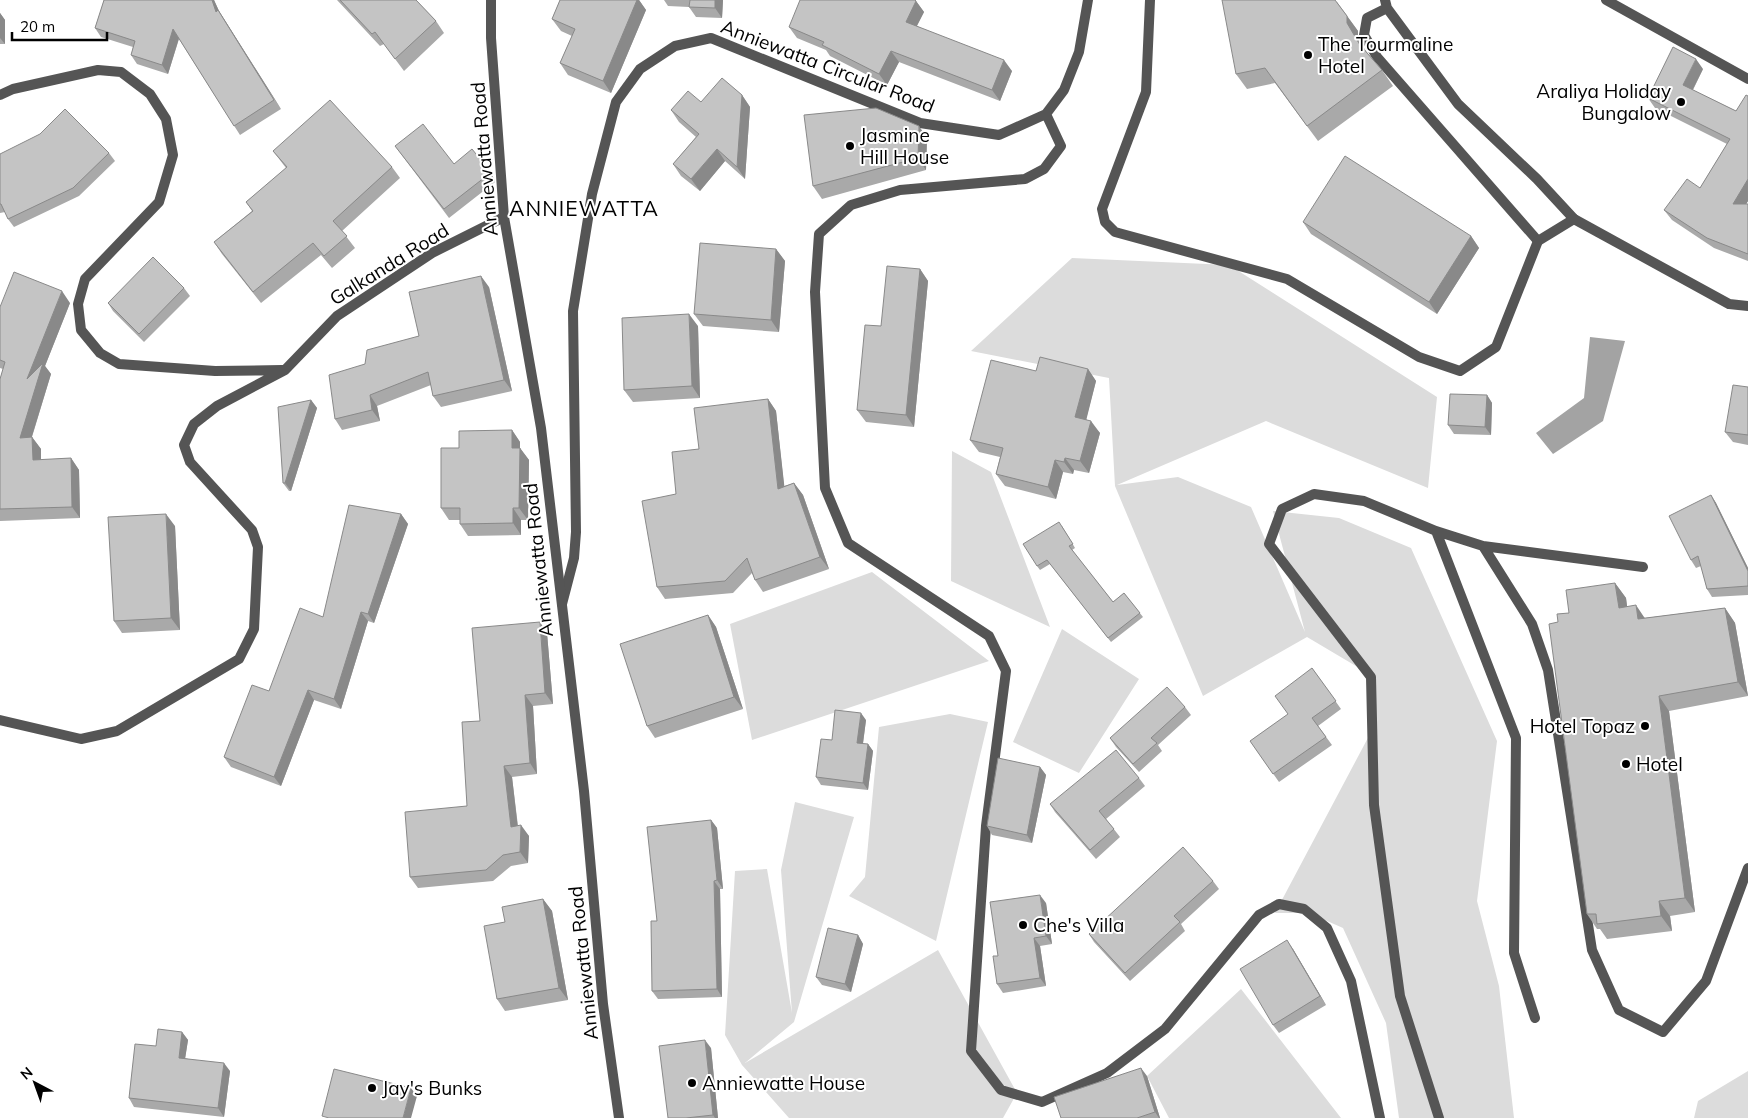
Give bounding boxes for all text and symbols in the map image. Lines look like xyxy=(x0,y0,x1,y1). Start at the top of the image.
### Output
scale bar xyxy=(12,10,108,42)
street label: Anniewatta Circular Road xyxy=(718,14,938,118)
text: 20 m xyxy=(20,17,55,36)
place label: The Tourmaline Hotel xyxy=(1318,32,1453,78)
marker: The Tourmaline Hotel xyxy=(1302,49,1314,61)
place label: Araliya Holiday Bungalow xyxy=(1536,79,1671,125)
street label: Anniewatta Road xyxy=(465,81,503,237)
marker: Araliya Holiday Bungalow xyxy=(1675,96,1687,108)
place label: Jasmine Hill House xyxy=(860,123,949,169)
marker: Jasmine Hill House xyxy=(844,140,856,152)
district label: ANNIEWATTA xyxy=(509,195,659,221)
street label: Galkanda Road xyxy=(325,218,453,310)
street label: Anniewatta Road xyxy=(518,482,558,638)
place label: Hotel Topaz xyxy=(1530,714,1635,738)
marker: Hotel Topaz xyxy=(1639,720,1651,732)
place label: Hotel xyxy=(1636,752,1683,776)
marker: Hotel xyxy=(1620,758,1632,770)
street label: Anniewatta Road xyxy=(563,885,603,1041)
place label: Che's Villa xyxy=(1033,913,1124,937)
marker: Che's Villa xyxy=(1017,919,1029,931)
north arrow xyxy=(10,1058,60,1108)
text: N xyxy=(17,1063,36,1083)
place label: Anniewatte House xyxy=(702,1071,865,1095)
place label: Jay's Bunks xyxy=(382,1076,482,1100)
marker: Anniewatte House xyxy=(686,1077,698,1089)
marker: Jay's Bunks xyxy=(366,1082,378,1094)

